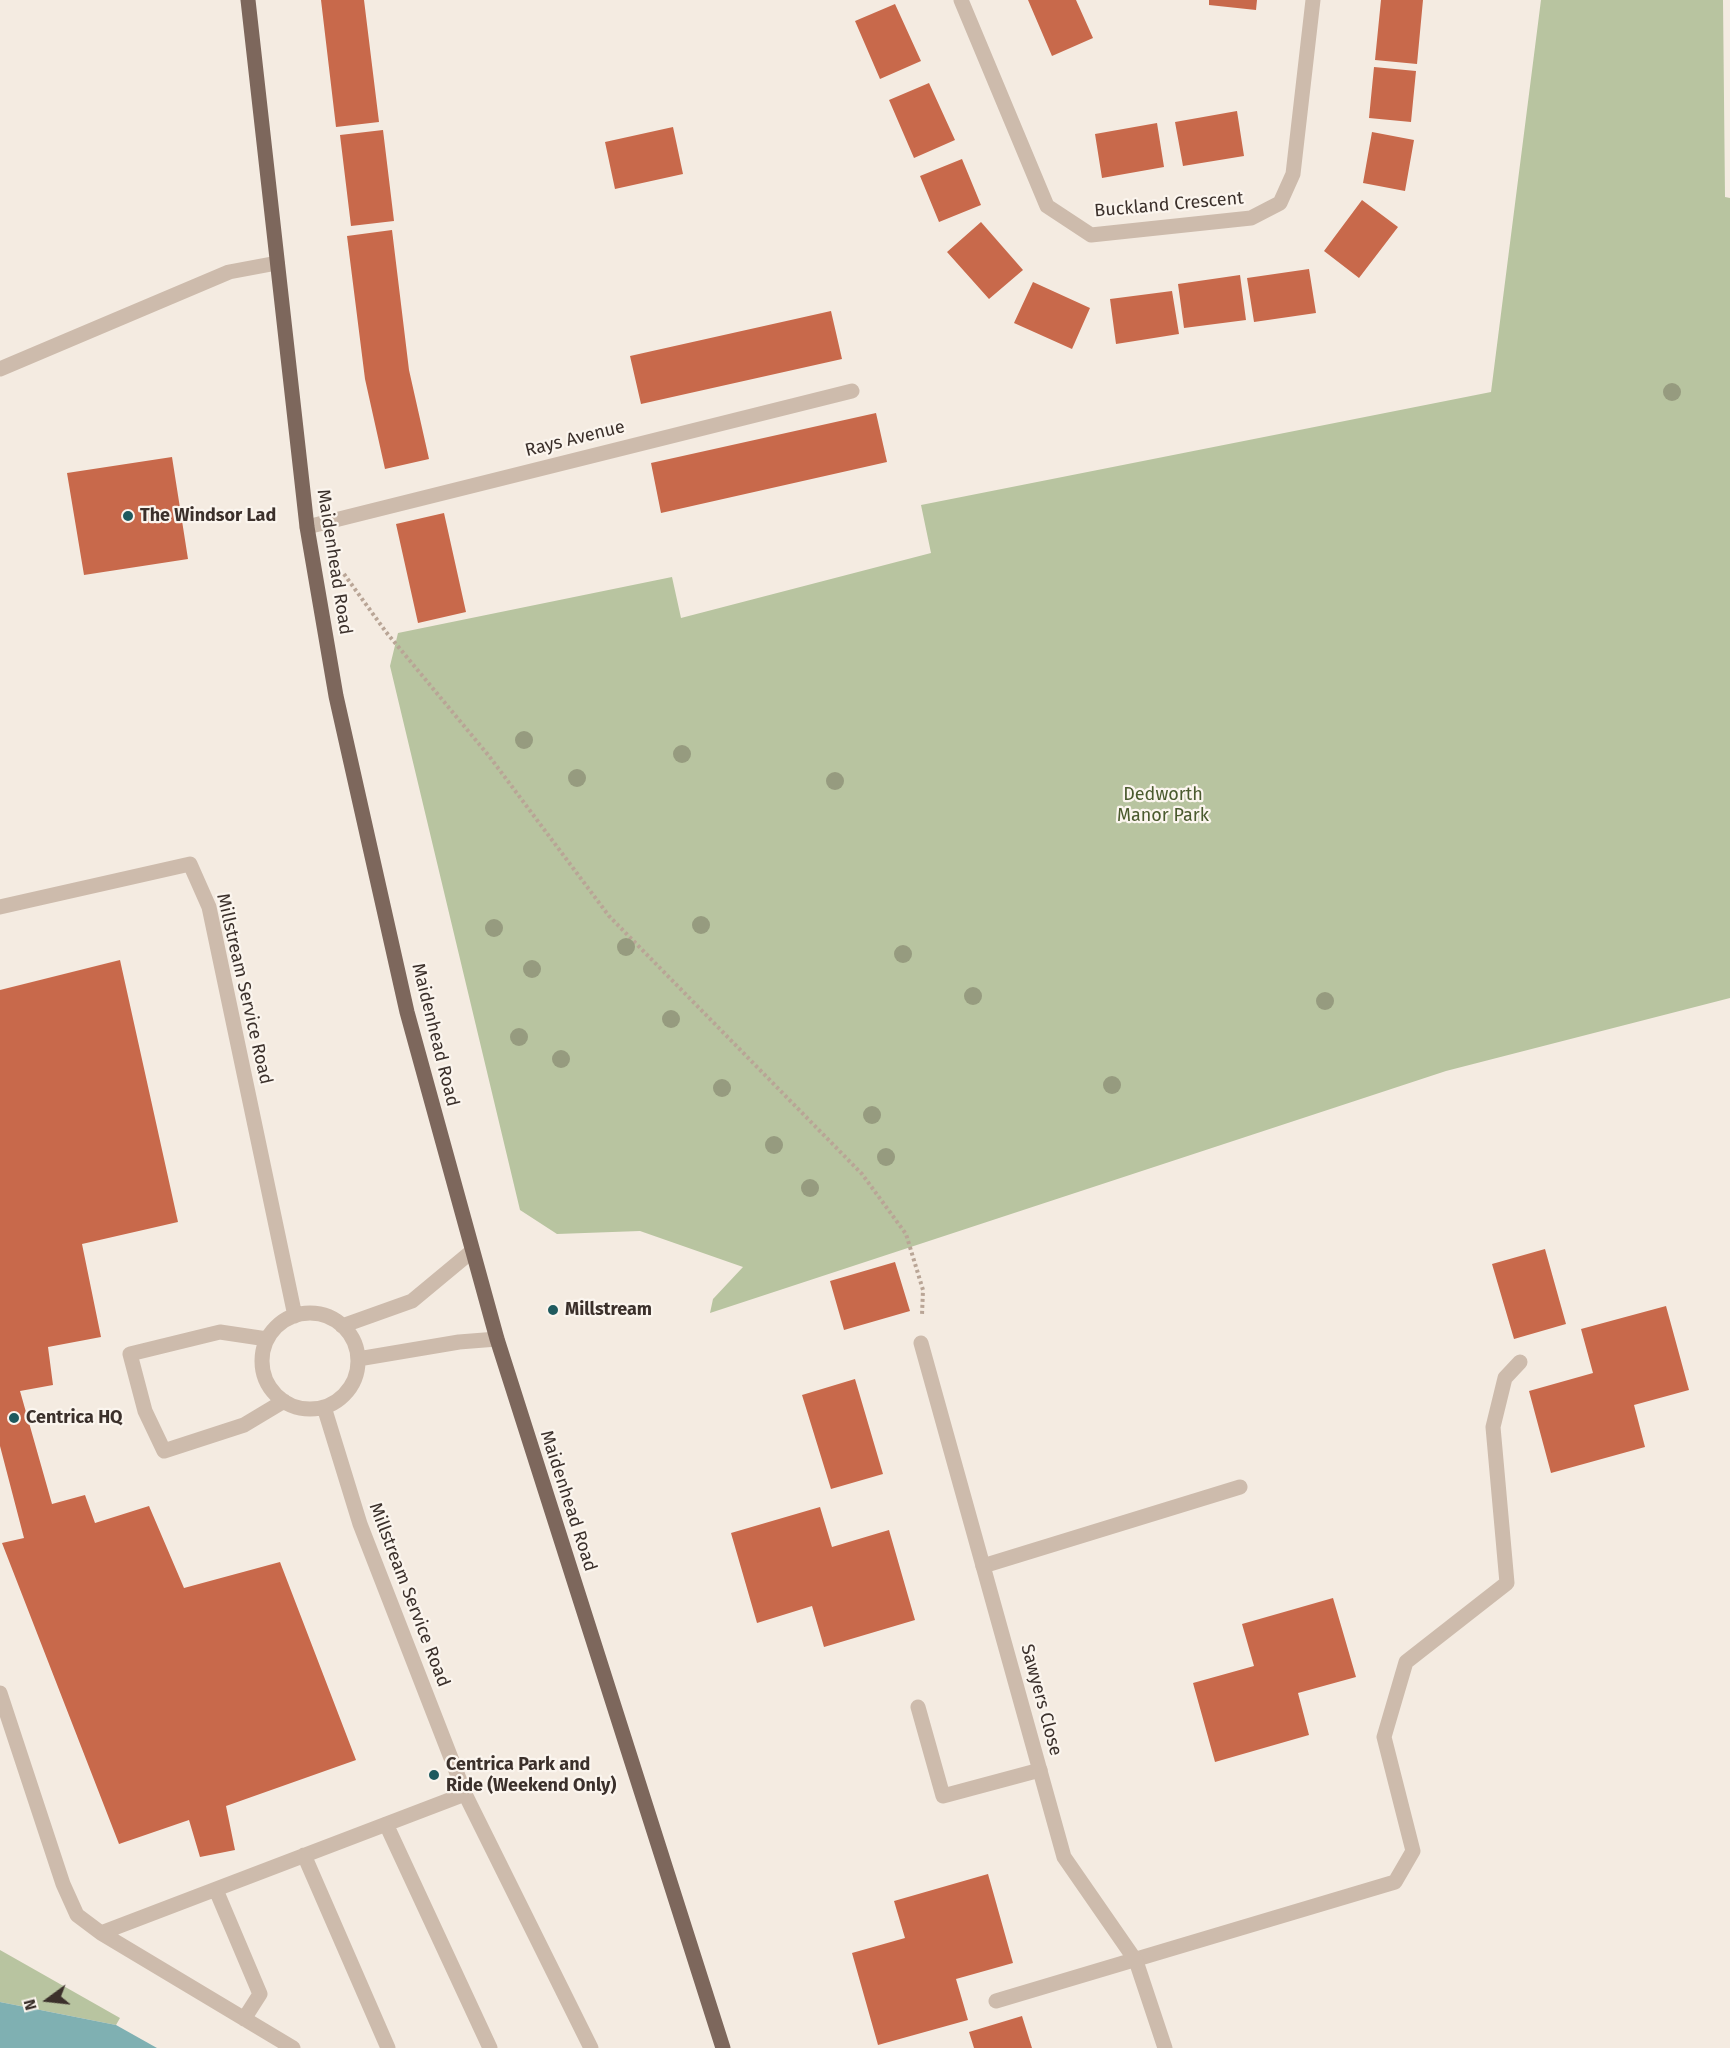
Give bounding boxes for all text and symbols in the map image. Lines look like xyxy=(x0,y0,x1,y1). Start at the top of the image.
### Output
street label: Buckland Crescent xyxy=(1093,188,1245,222)
street label: Rays Avenue xyxy=(523,416,627,462)
street label: Maidenhead Road xyxy=(312,488,356,636)
place label: The Windsor Lad xyxy=(140,505,276,527)
marker: The Windsor Lad xyxy=(121,509,135,523)
park label: Dedworth Manor Park xyxy=(1117,784,1209,826)
street label: Millstream Service Road xyxy=(212,891,276,1087)
street label: Maidenhead Road xyxy=(407,961,463,1109)
place label: Millstream xyxy=(565,1299,652,1321)
marker: Millstream xyxy=(546,1303,560,1317)
place label: Centrica HQ xyxy=(26,1407,123,1429)
marker: Centrica HQ xyxy=(7,1411,21,1425)
street label: Maidenhead Road xyxy=(535,1428,601,1574)
street label: Millstream Service Road xyxy=(364,1500,454,1690)
street label: Sawyers Close xyxy=(1016,1642,1066,1758)
place label: Centrica Park and Ride (Weekend Only) xyxy=(446,1754,616,1796)
marker: Centrica Park and Ride (Weekend Only) xyxy=(427,1768,441,1782)
north arrow xyxy=(18,1970,78,2030)
text: N xyxy=(20,1997,41,2012)

